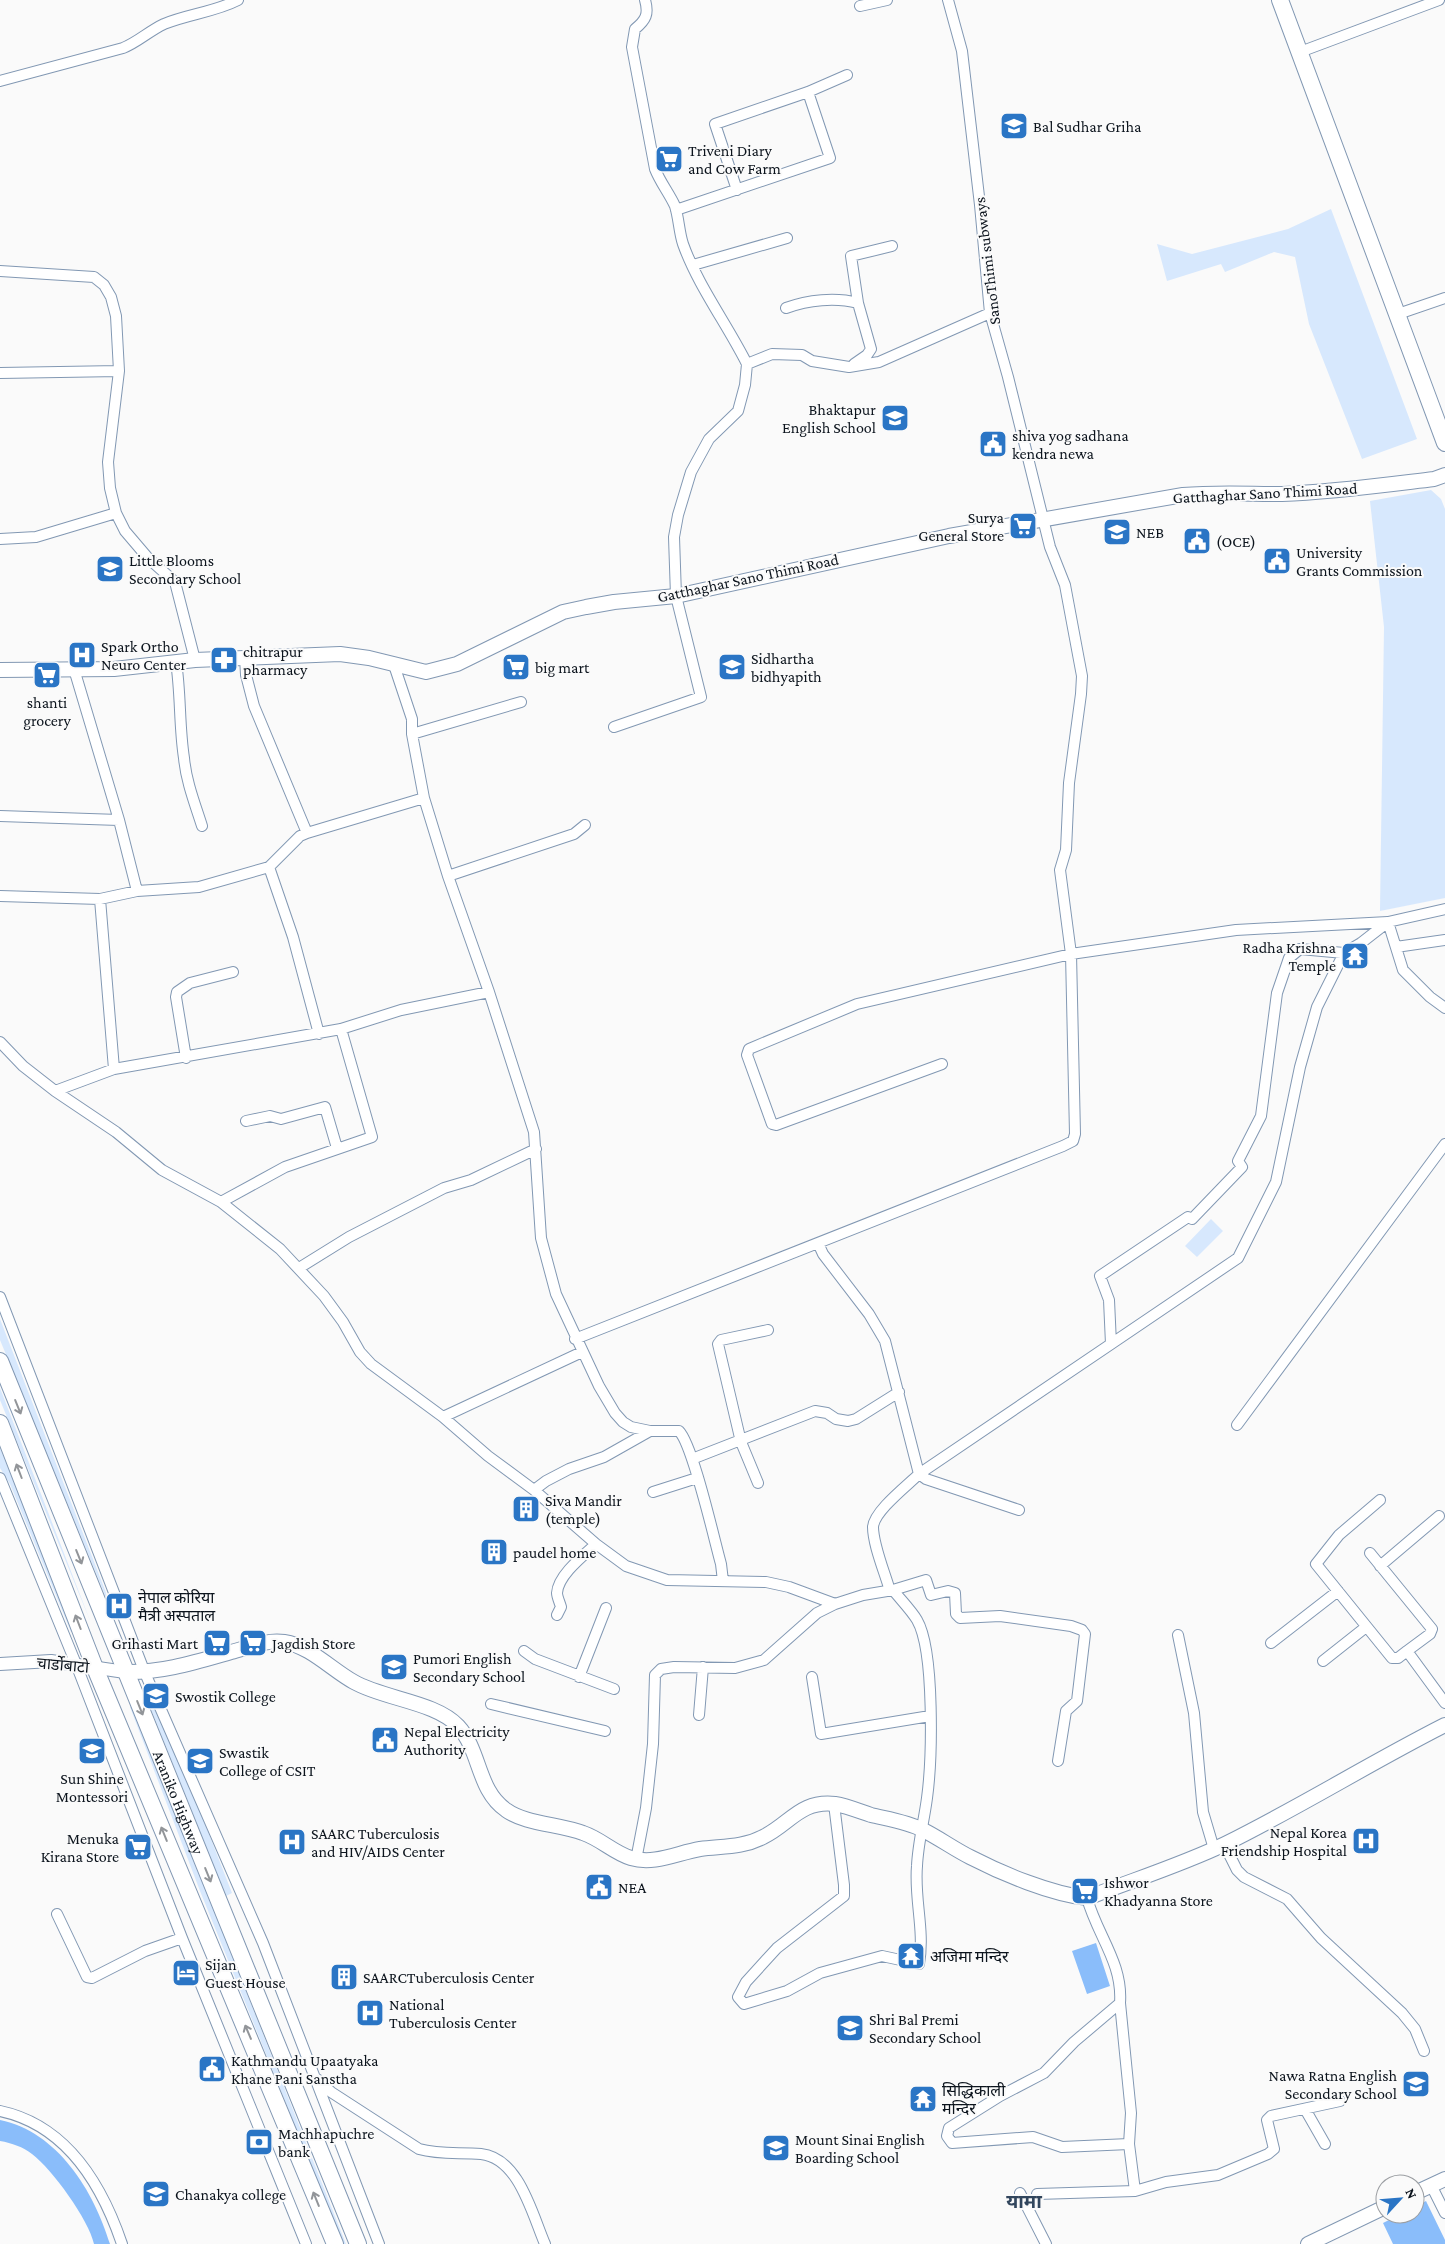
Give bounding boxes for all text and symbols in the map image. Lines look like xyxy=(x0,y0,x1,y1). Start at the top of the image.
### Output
school or university icon: Bal Sudhar Griha xyxy=(999,111,1029,141)
place label: Bal Sudhar Griha xyxy=(1033,118,1142,135)
place label: Triveni Diary and Cow Farm xyxy=(688,142,781,177)
supermarket icon: Triveni Diary and Cow Farm xyxy=(654,144,684,174)
street label: SanoThimi subways xyxy=(971,196,1004,326)
place label: Bhaktapur English School xyxy=(782,401,876,437)
school or university icon: Bhaktapur English School xyxy=(880,403,910,433)
place label: shiva yog sadhana kendra newa xyxy=(1012,427,1129,462)
public building icon: shiva yog sadhana kendra newa xyxy=(978,429,1008,459)
street label: Gatthaghar Sano Thimi Road xyxy=(1172,480,1358,507)
place label: Surya General Store xyxy=(918,509,1005,544)
supermarket icon: Surya General Store xyxy=(1008,511,1038,541)
school or university icon: NEB xyxy=(1102,517,1132,547)
place label: NEB xyxy=(1136,524,1164,541)
public building icon: (OCE) xyxy=(1182,526,1212,556)
place label: (OCE) xyxy=(1216,533,1256,551)
place label: University Grants Commission xyxy=(1296,544,1423,579)
public building icon: University Grants Commission xyxy=(1262,546,1292,576)
street label: Gatthaghar Sano Thimi Road xyxy=(656,550,841,607)
place label: Little Blooms Secondary School xyxy=(129,552,241,588)
school or university icon: Little Blooms Secondary School xyxy=(95,554,125,584)
place label: Spark Ortho Neuro Center xyxy=(101,638,186,673)
hospital icon: Spark Ortho Neuro Center xyxy=(67,640,97,670)
place label: chitrapur pharmacy xyxy=(243,643,308,679)
pharmacy icon: chitrapur pharmacy xyxy=(209,645,239,675)
place label: Sidhartha bidhyapith xyxy=(751,650,822,686)
supermarket icon: big mart xyxy=(501,652,531,682)
school or university icon: Sidhartha bidhyapith xyxy=(717,652,747,682)
place label: big mart xyxy=(535,659,590,677)
supermarket icon: shanti grocery xyxy=(32,660,62,690)
place label: shanti grocery xyxy=(23,694,71,730)
place label: Radha Krishna Temple xyxy=(1242,939,1337,975)
temple icon: Radha Krishna Temple xyxy=(1340,941,1370,971)
one-way arrow xyxy=(15,1399,24,1414)
one-way arrow xyxy=(14,1464,23,1479)
place label: Siva Mandir (temple) xyxy=(545,1492,622,1528)
building icon: Siva Mandir (temple) xyxy=(511,1494,541,1524)
building icon: paudel home xyxy=(479,1537,509,1567)
place label: paudel home xyxy=(513,1544,596,1562)
one-way arrow xyxy=(75,1549,84,1564)
place label: नेपाल कोरिया मैत्री अस्पताल xyxy=(138,1588,216,1624)
hospital icon: नेपाल कोरिया मैत्री अस्पताल xyxy=(104,1591,134,1621)
one-way arrow xyxy=(73,1615,82,1630)
supermarket icon: Grihasti Mart xyxy=(202,1628,232,1658)
supermarket icon: Jagdish Store xyxy=(238,1628,268,1658)
place label: Grihasti Mart xyxy=(112,1635,199,1652)
place label: Jagdish Store xyxy=(270,1635,355,1653)
place label: Pumori English Secondary School xyxy=(413,1650,525,1686)
school or university icon: Pumori English Secondary School xyxy=(379,1652,409,1682)
street label: चार्डोबाटो xyxy=(36,1653,91,1676)
school or university icon: Swostik College xyxy=(141,1681,171,1711)
place label: Swostik College xyxy=(175,1688,276,1706)
one-way arrow xyxy=(136,1700,145,1715)
place label: Nepal Electricity Authority xyxy=(404,1723,510,1759)
public building icon: Nepal Electricity Authority xyxy=(370,1725,400,1755)
school or university icon: Sun Shine Montessori xyxy=(77,1736,107,1766)
place label: Swastik College of CSIT xyxy=(219,1744,316,1780)
school or university icon: Swastik College of CSIT xyxy=(185,1746,215,1776)
street label: Araniko Highway xyxy=(150,1748,208,1857)
place label: Sun Shine Montessori xyxy=(56,1770,128,1805)
place label: Nepal Korea Friendship Hospital xyxy=(1221,1824,1348,1860)
place label: SAARC Tuberculosis and HIV/AIDS Center xyxy=(311,1825,445,1860)
hospital icon: Nepal Korea Friendship Hospital xyxy=(1351,1826,1381,1856)
one-way arrow xyxy=(159,1827,168,1842)
hospital icon: SAARC Tuberculosis and HIV/AIDS Center xyxy=(277,1827,307,1857)
place label: Menuka Kirana Store xyxy=(41,1830,120,1865)
supermarket icon: Menuka Kirana Store xyxy=(123,1832,153,1862)
one-way arrow xyxy=(203,1867,213,1882)
public building icon: NEA xyxy=(584,1872,614,1902)
place label: Ishwor Khadyanna Store xyxy=(1104,1874,1213,1910)
supermarket icon: Ishwor Khadyanna Store xyxy=(1070,1876,1100,1906)
place label: NEA xyxy=(618,1879,647,1896)
temple icon: अजिमा मन्दिर xyxy=(896,1941,926,1971)
place label: अजिमा मन्दिर xyxy=(930,1948,1009,1965)
place label: Sijan Guest House xyxy=(205,1956,285,1991)
hotel icon: Sijan Guest House xyxy=(171,1958,201,1988)
building icon: SAARCTuberculosis Center xyxy=(329,1962,359,1992)
place label: SAARCTuberculosis Center xyxy=(363,1969,535,1986)
place label: National Tuberculosis Center xyxy=(389,1996,517,2031)
hospital icon: National Tuberculosis Center xyxy=(355,1998,385,2028)
place label: Shri Bal Premi Secondary School xyxy=(869,2011,981,2047)
school or university icon: Shri Bal Premi Secondary School xyxy=(835,2013,865,2043)
one-way arrow xyxy=(242,2025,252,2040)
place label: Kathmandu Upaatyaka Khane Pani Sanstha xyxy=(231,2052,379,2087)
public building icon: Kathmandu Upaatyaka Khane Pani Sanstha xyxy=(197,2054,227,2084)
place label: Nawa Ratna English Secondary School xyxy=(1268,2067,1397,2103)
school or university icon: Nawa Ratna English Secondary School xyxy=(1401,2069,1431,2099)
place label: सिद्धिकाली मन्दिर xyxy=(942,2082,1006,2117)
temple icon: सिद्धिकाली मन्दिर xyxy=(908,2084,938,2114)
place label: Machhapuchre bank xyxy=(278,2125,374,2160)
bank icon: Machhapuchre bank xyxy=(244,2127,274,2157)
place label: Mount Sinai English Boarding School xyxy=(795,2131,925,2167)
school or university icon: Mount Sinai English Boarding School xyxy=(761,2133,791,2163)
north arrow xyxy=(1375,2174,1425,2224)
school or university icon: Chanakya college xyxy=(141,2179,171,2209)
place label: Chanakya college xyxy=(175,2186,286,2204)
text: N xyxy=(1402,2186,1421,2202)
district label: यामा xyxy=(1006,2191,1042,2212)
one-way arrow xyxy=(311,2192,320,2207)

